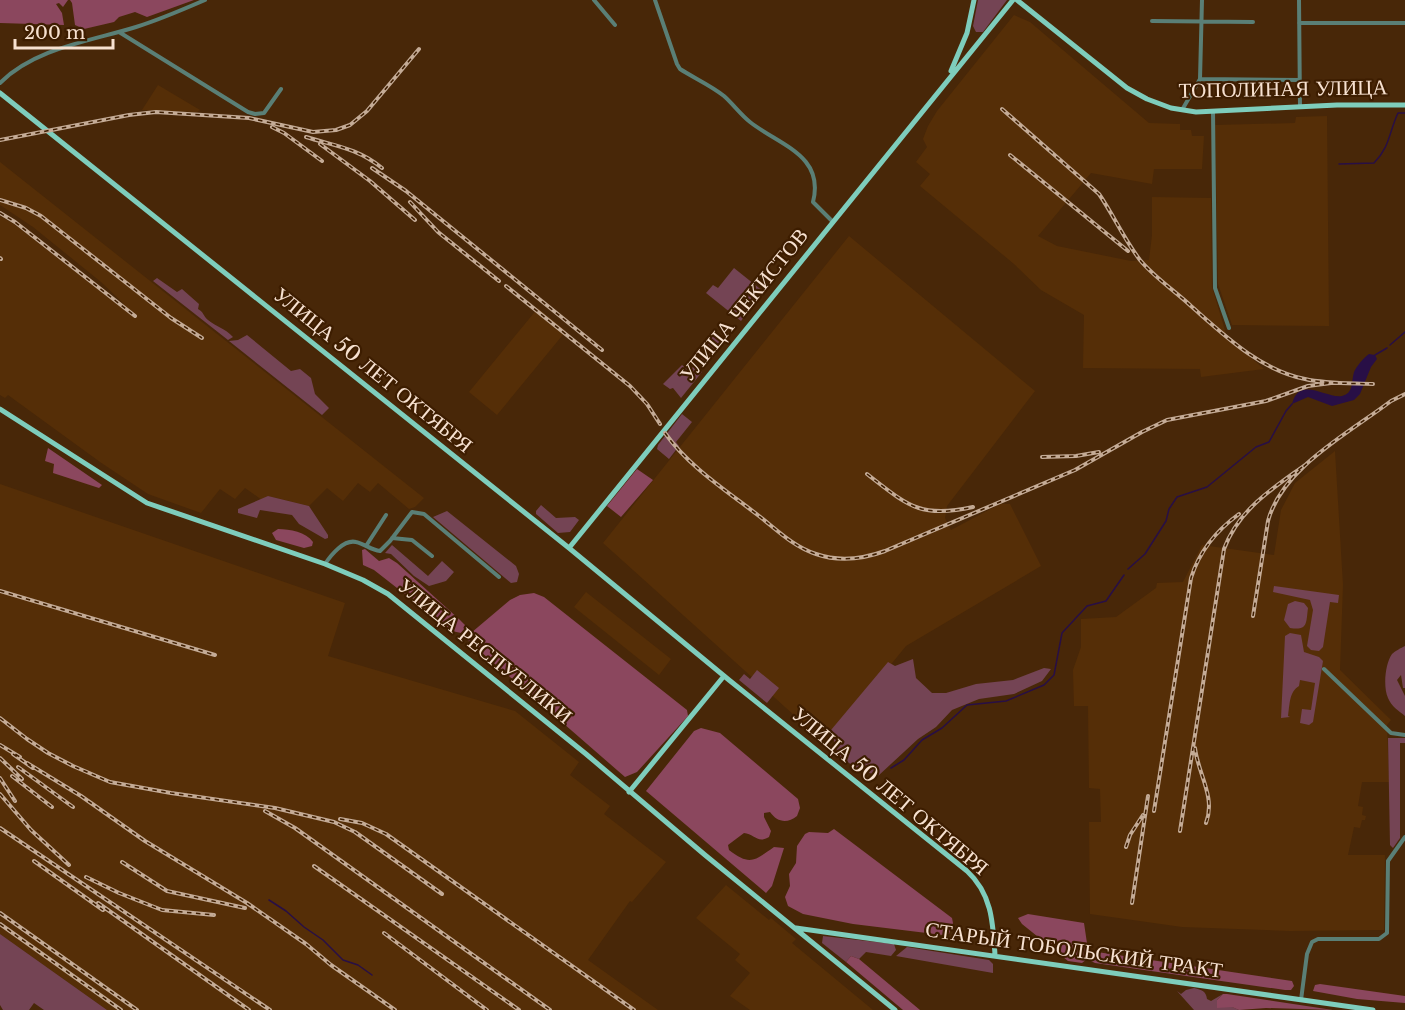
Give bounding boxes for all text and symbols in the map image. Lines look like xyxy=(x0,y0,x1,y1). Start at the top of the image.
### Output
scale bar xyxy=(15,12,112,50)
text: 200 m xyxy=(24,22,85,44)
street label: ТОПОЛИНАЯ УЛИЦА xyxy=(1178,74,1389,104)
street label: УЛИЦА ЧЕКИСТОВ xyxy=(674,223,814,387)
street label: УЛИЦА 50 ЛЕТ ОКТЯБРЯ xyxy=(268,282,478,458)
street label: УЛИЦА РЕСПУБЛИКИ xyxy=(393,573,577,729)
street label: УЛИЦА 50 ЛЕТ ОКТЯБРЯ xyxy=(786,701,994,881)
street label: СТАРЫЙ ТОБОЛЬСКИЙ ТРАКТ xyxy=(924,916,1224,984)

